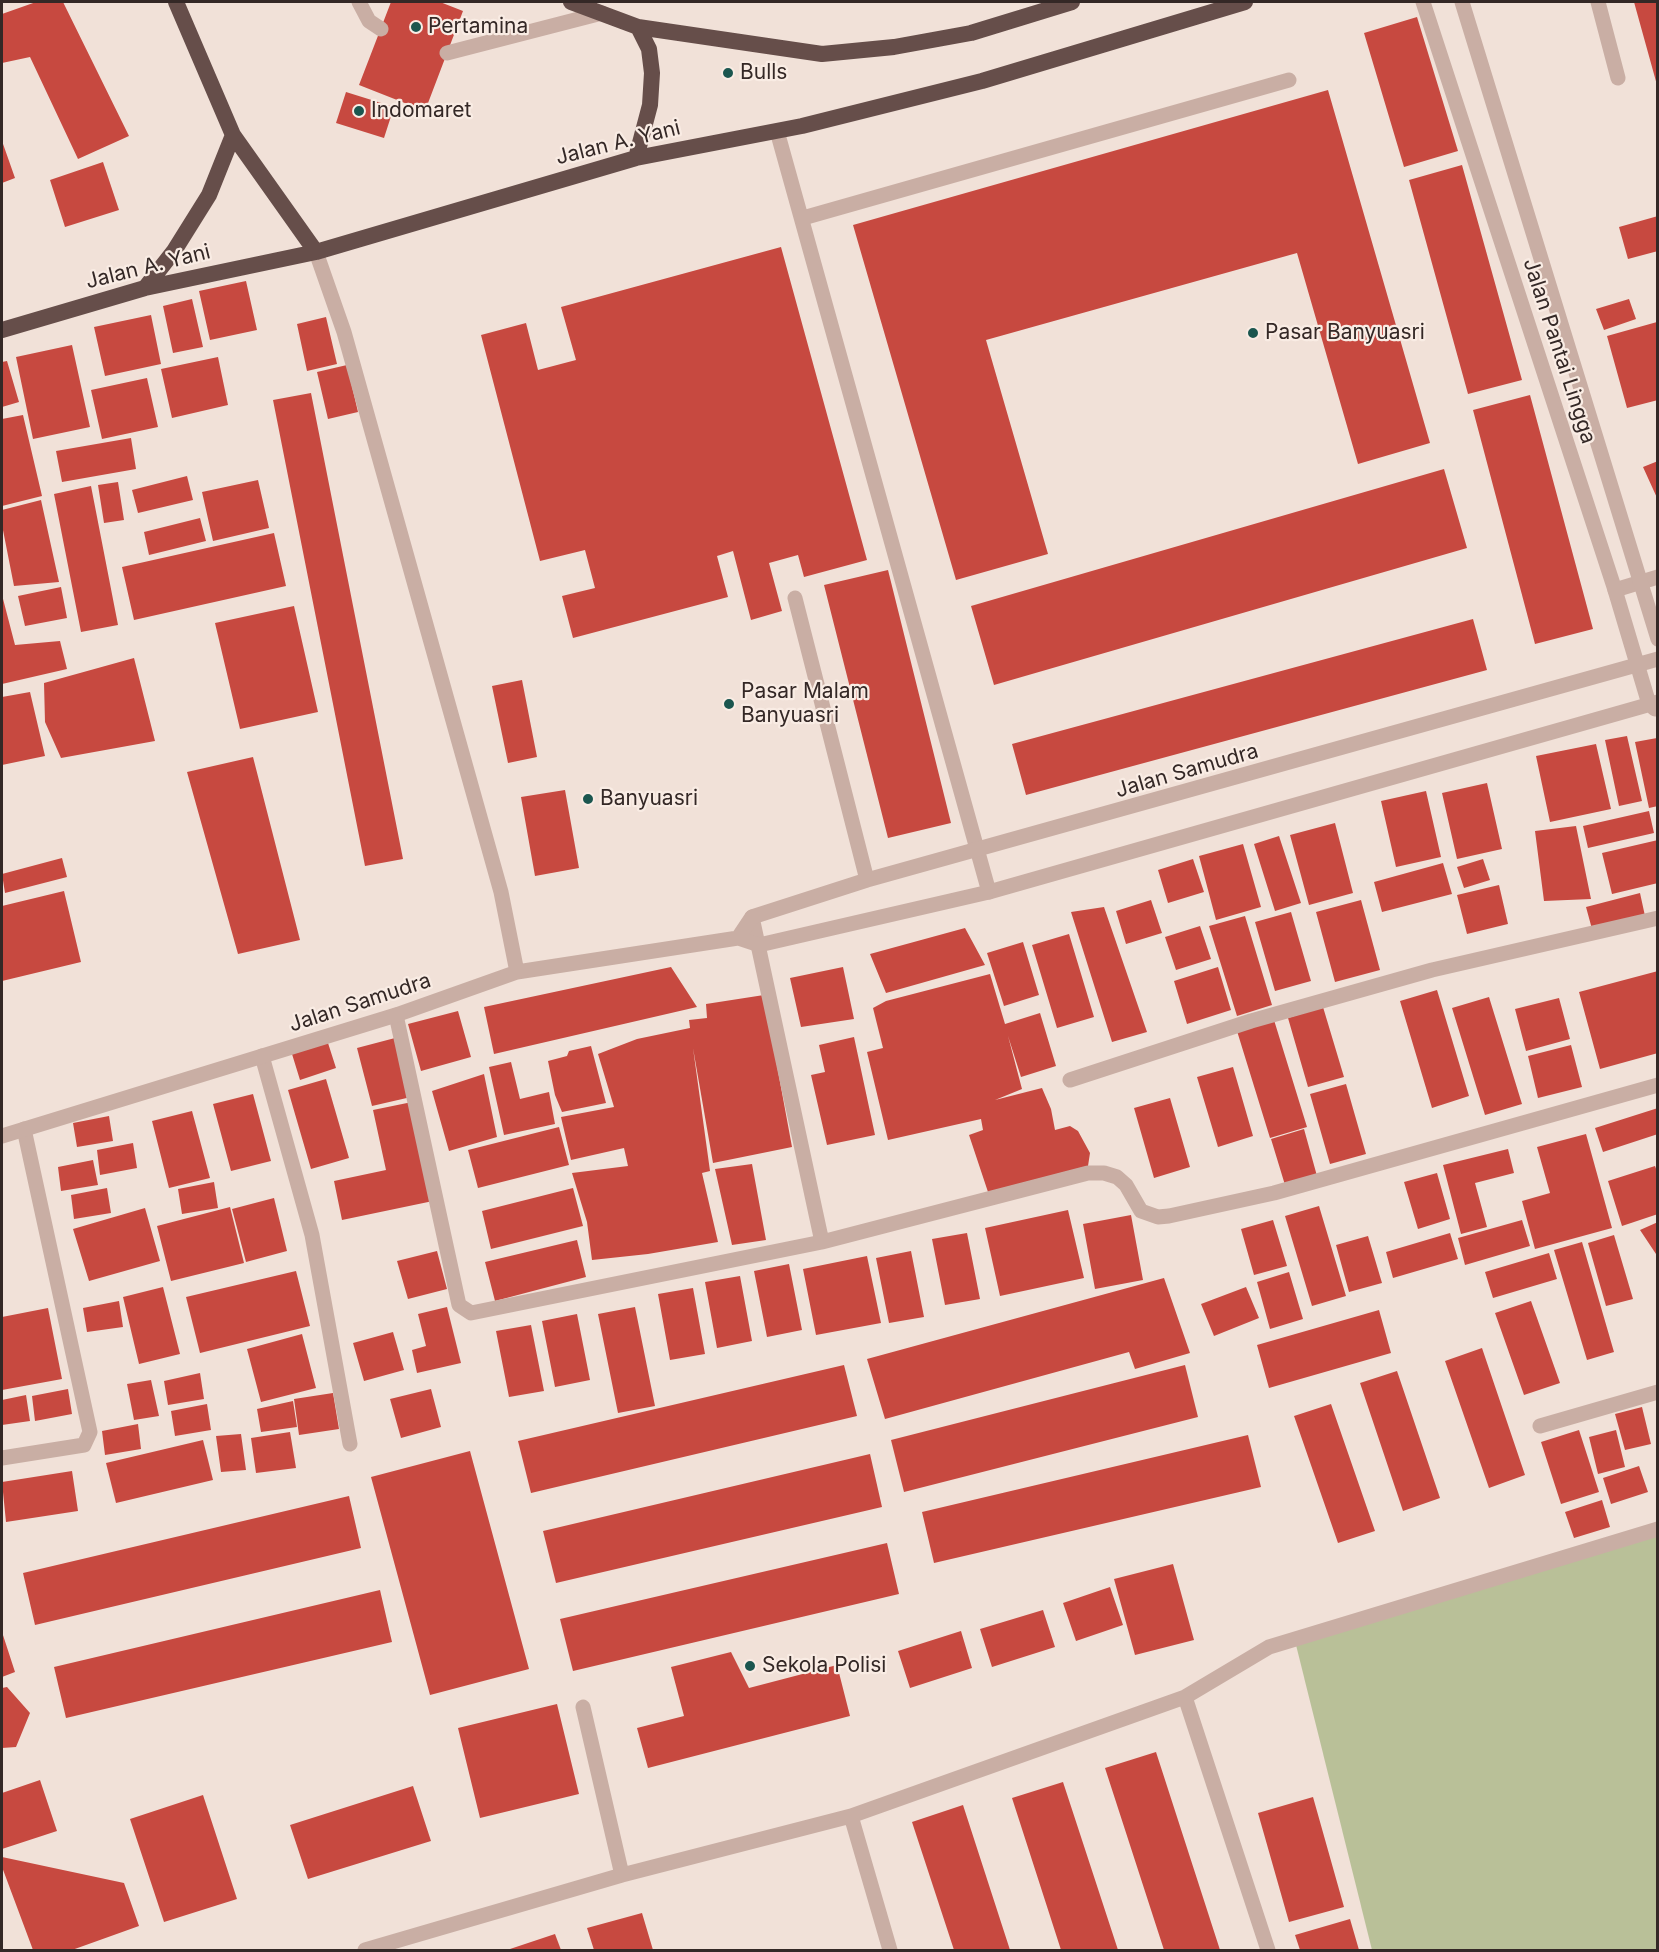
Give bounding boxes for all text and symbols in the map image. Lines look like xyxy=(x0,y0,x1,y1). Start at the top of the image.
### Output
place label: Pertamina xyxy=(428,14,528,40)
marker: Pertamina xyxy=(409,20,423,34)
place label: Bulls xyxy=(740,60,787,86)
marker: Bulls xyxy=(721,66,735,80)
place label: Indomaret xyxy=(371,98,471,124)
marker: Indomaret xyxy=(352,104,366,118)
street label: Jalan A. Yani xyxy=(553,115,683,171)
street label: Jalan A. Yani xyxy=(83,239,213,295)
street label: Jalan Pantai Lingga xyxy=(1517,255,1601,447)
place label: Pasar Banyuasri xyxy=(1265,320,1425,346)
marker: Pasar Banyuasri xyxy=(1246,326,1260,340)
place label: Pasar Malam Banyuasri xyxy=(741,679,869,729)
marker: Pasar Malam Banyuasri xyxy=(722,697,736,711)
street label: Jalan Samudra xyxy=(1113,739,1261,803)
place label: Banyuasri xyxy=(600,786,698,812)
marker: Banyuasri xyxy=(581,792,595,806)
street label: Jalan Samudra xyxy=(286,968,434,1038)
place label: Sekola Polisi xyxy=(762,1653,886,1679)
marker: Sekola Polisi xyxy=(743,1659,757,1673)

